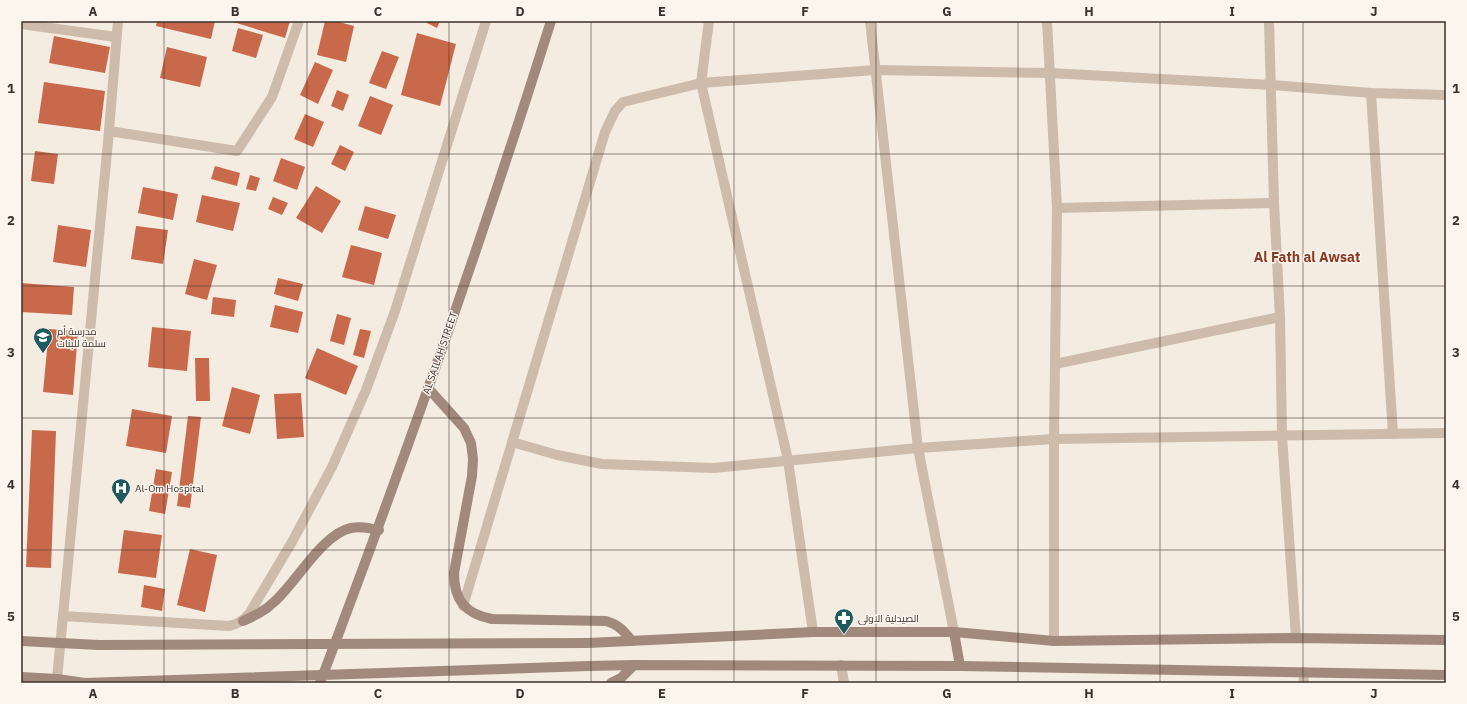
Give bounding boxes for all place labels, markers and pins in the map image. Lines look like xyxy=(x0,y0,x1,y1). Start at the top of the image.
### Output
place label: مدرسة أم سلمة للبنات xyxy=(57,325,106,350)
school or university icon: مدرسة أم سلمة للبنات xyxy=(32,326,54,354)
hospital icon: Al-Om Hospital xyxy=(110,477,132,505)
place label: Al-Om Hospital xyxy=(135,482,204,495)
pharmacy icon: الصيدلية الاولى xyxy=(833,607,855,635)
place label: الصيدلية الاولى xyxy=(858,612,919,625)

